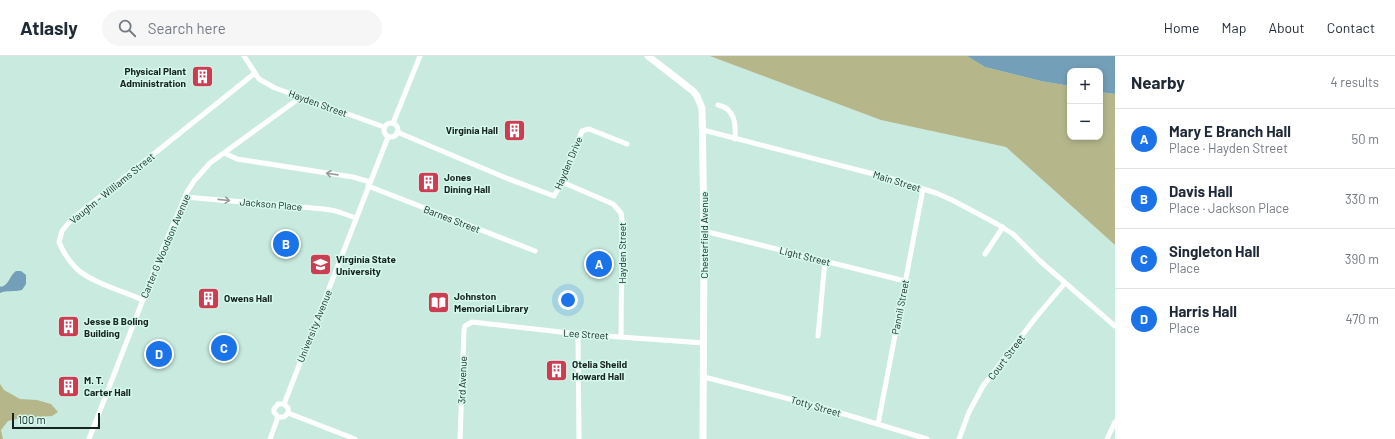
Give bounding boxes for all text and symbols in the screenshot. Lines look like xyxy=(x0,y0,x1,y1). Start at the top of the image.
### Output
search box xyxy=(102,10,382,46)
text: Atlasly xyxy=(20,16,78,39)
icon: search xyxy=(116,17,138,39)
text: Search here xyxy=(148,19,226,37)
text: Home xyxy=(1164,19,1200,36)
text: Map xyxy=(1222,19,1246,36)
text: About xyxy=(1268,19,1305,36)
text: Contact xyxy=(1327,19,1375,36)
building icon: Physical Plant Administration xyxy=(189,64,215,90)
place label: Physical Plant Administration xyxy=(120,65,186,89)
map controls xyxy=(1067,68,1103,140)
button: + xyxy=(1067,68,1103,104)
text: Nearby xyxy=(1131,72,1185,92)
text: 4 results xyxy=(1331,74,1379,90)
street label: Hayden Street xyxy=(287,87,349,119)
button: − xyxy=(1067,104,1103,140)
building icon: Virginia Hall xyxy=(501,117,527,143)
text: Mary E Branch Hall xyxy=(1169,122,1291,140)
place label: Virginia Hall xyxy=(446,124,498,136)
text: A xyxy=(1140,131,1148,147)
text: 50 m xyxy=(1352,131,1379,147)
street label: Hayden Drive xyxy=(551,135,585,191)
text: Place · Hayden Street xyxy=(1169,140,1288,156)
street label: Vaughn - Williams Street xyxy=(67,150,157,226)
street label: Main Street xyxy=(872,168,923,194)
one-way arrow xyxy=(326,170,339,178)
building icon: Jones Dining Hall xyxy=(415,170,441,196)
place label: Jones Dining Hall xyxy=(444,171,490,195)
text: Davis Hall xyxy=(1169,182,1233,200)
text: B xyxy=(1140,191,1148,207)
text: 330 m xyxy=(1345,191,1379,207)
street label: Carter G Woodson Avenue xyxy=(138,192,192,300)
street label: Chesterfield Avenue xyxy=(698,192,710,278)
street label: Jackson Place xyxy=(239,195,303,213)
one-way arrow xyxy=(217,197,230,204)
text: Place · Jackson Place xyxy=(1169,200,1289,216)
street label: Barnes Street xyxy=(422,203,482,235)
street label: Hayden Street xyxy=(616,222,628,284)
pin: B xyxy=(273,229,299,259)
text: Singleton Hall xyxy=(1169,242,1260,260)
street label: Light Street xyxy=(778,244,832,268)
pin: A xyxy=(586,249,612,279)
text: C xyxy=(1140,251,1148,267)
text: 390 m xyxy=(1345,251,1379,267)
school or university icon: Virginia State University xyxy=(308,252,334,278)
place label: Virginia State University xyxy=(336,253,396,277)
text: Place xyxy=(1169,260,1200,276)
street label: Pannil Street xyxy=(889,278,911,336)
building icon: Owens Hall xyxy=(195,285,221,311)
street label: University Avenue xyxy=(294,288,334,364)
library icon: Johnston Memorial Library xyxy=(426,289,452,315)
place label: Johnston Memorial Library xyxy=(454,290,529,314)
your location xyxy=(558,290,578,310)
place label: Owens Hall xyxy=(224,292,272,304)
text: Harris Hall xyxy=(1169,302,1237,320)
text: D xyxy=(1140,311,1148,327)
text: 470 m xyxy=(1345,311,1379,327)
building icon: Jesse B Boling Building xyxy=(56,314,82,340)
place label: Jesse B Boling Building xyxy=(84,315,149,339)
text: Place xyxy=(1169,320,1200,336)
street label: Lee Street xyxy=(563,326,610,342)
street label: Court Street xyxy=(985,332,1027,382)
pin: C xyxy=(211,333,237,363)
pin: D xyxy=(146,339,172,369)
street label: 3rd Avenue xyxy=(455,356,469,404)
building icon: Otelia Sheild Howard Hall xyxy=(544,357,570,383)
place label: Otelia Sheild Howard Hall xyxy=(572,358,628,382)
building icon: M. T. Carter Hall xyxy=(56,373,82,399)
place label: M. T. Carter Hall xyxy=(84,374,131,398)
street label: Totty Street xyxy=(790,393,843,419)
scale bar xyxy=(12,411,100,430)
text: 100 m xyxy=(18,413,46,426)

